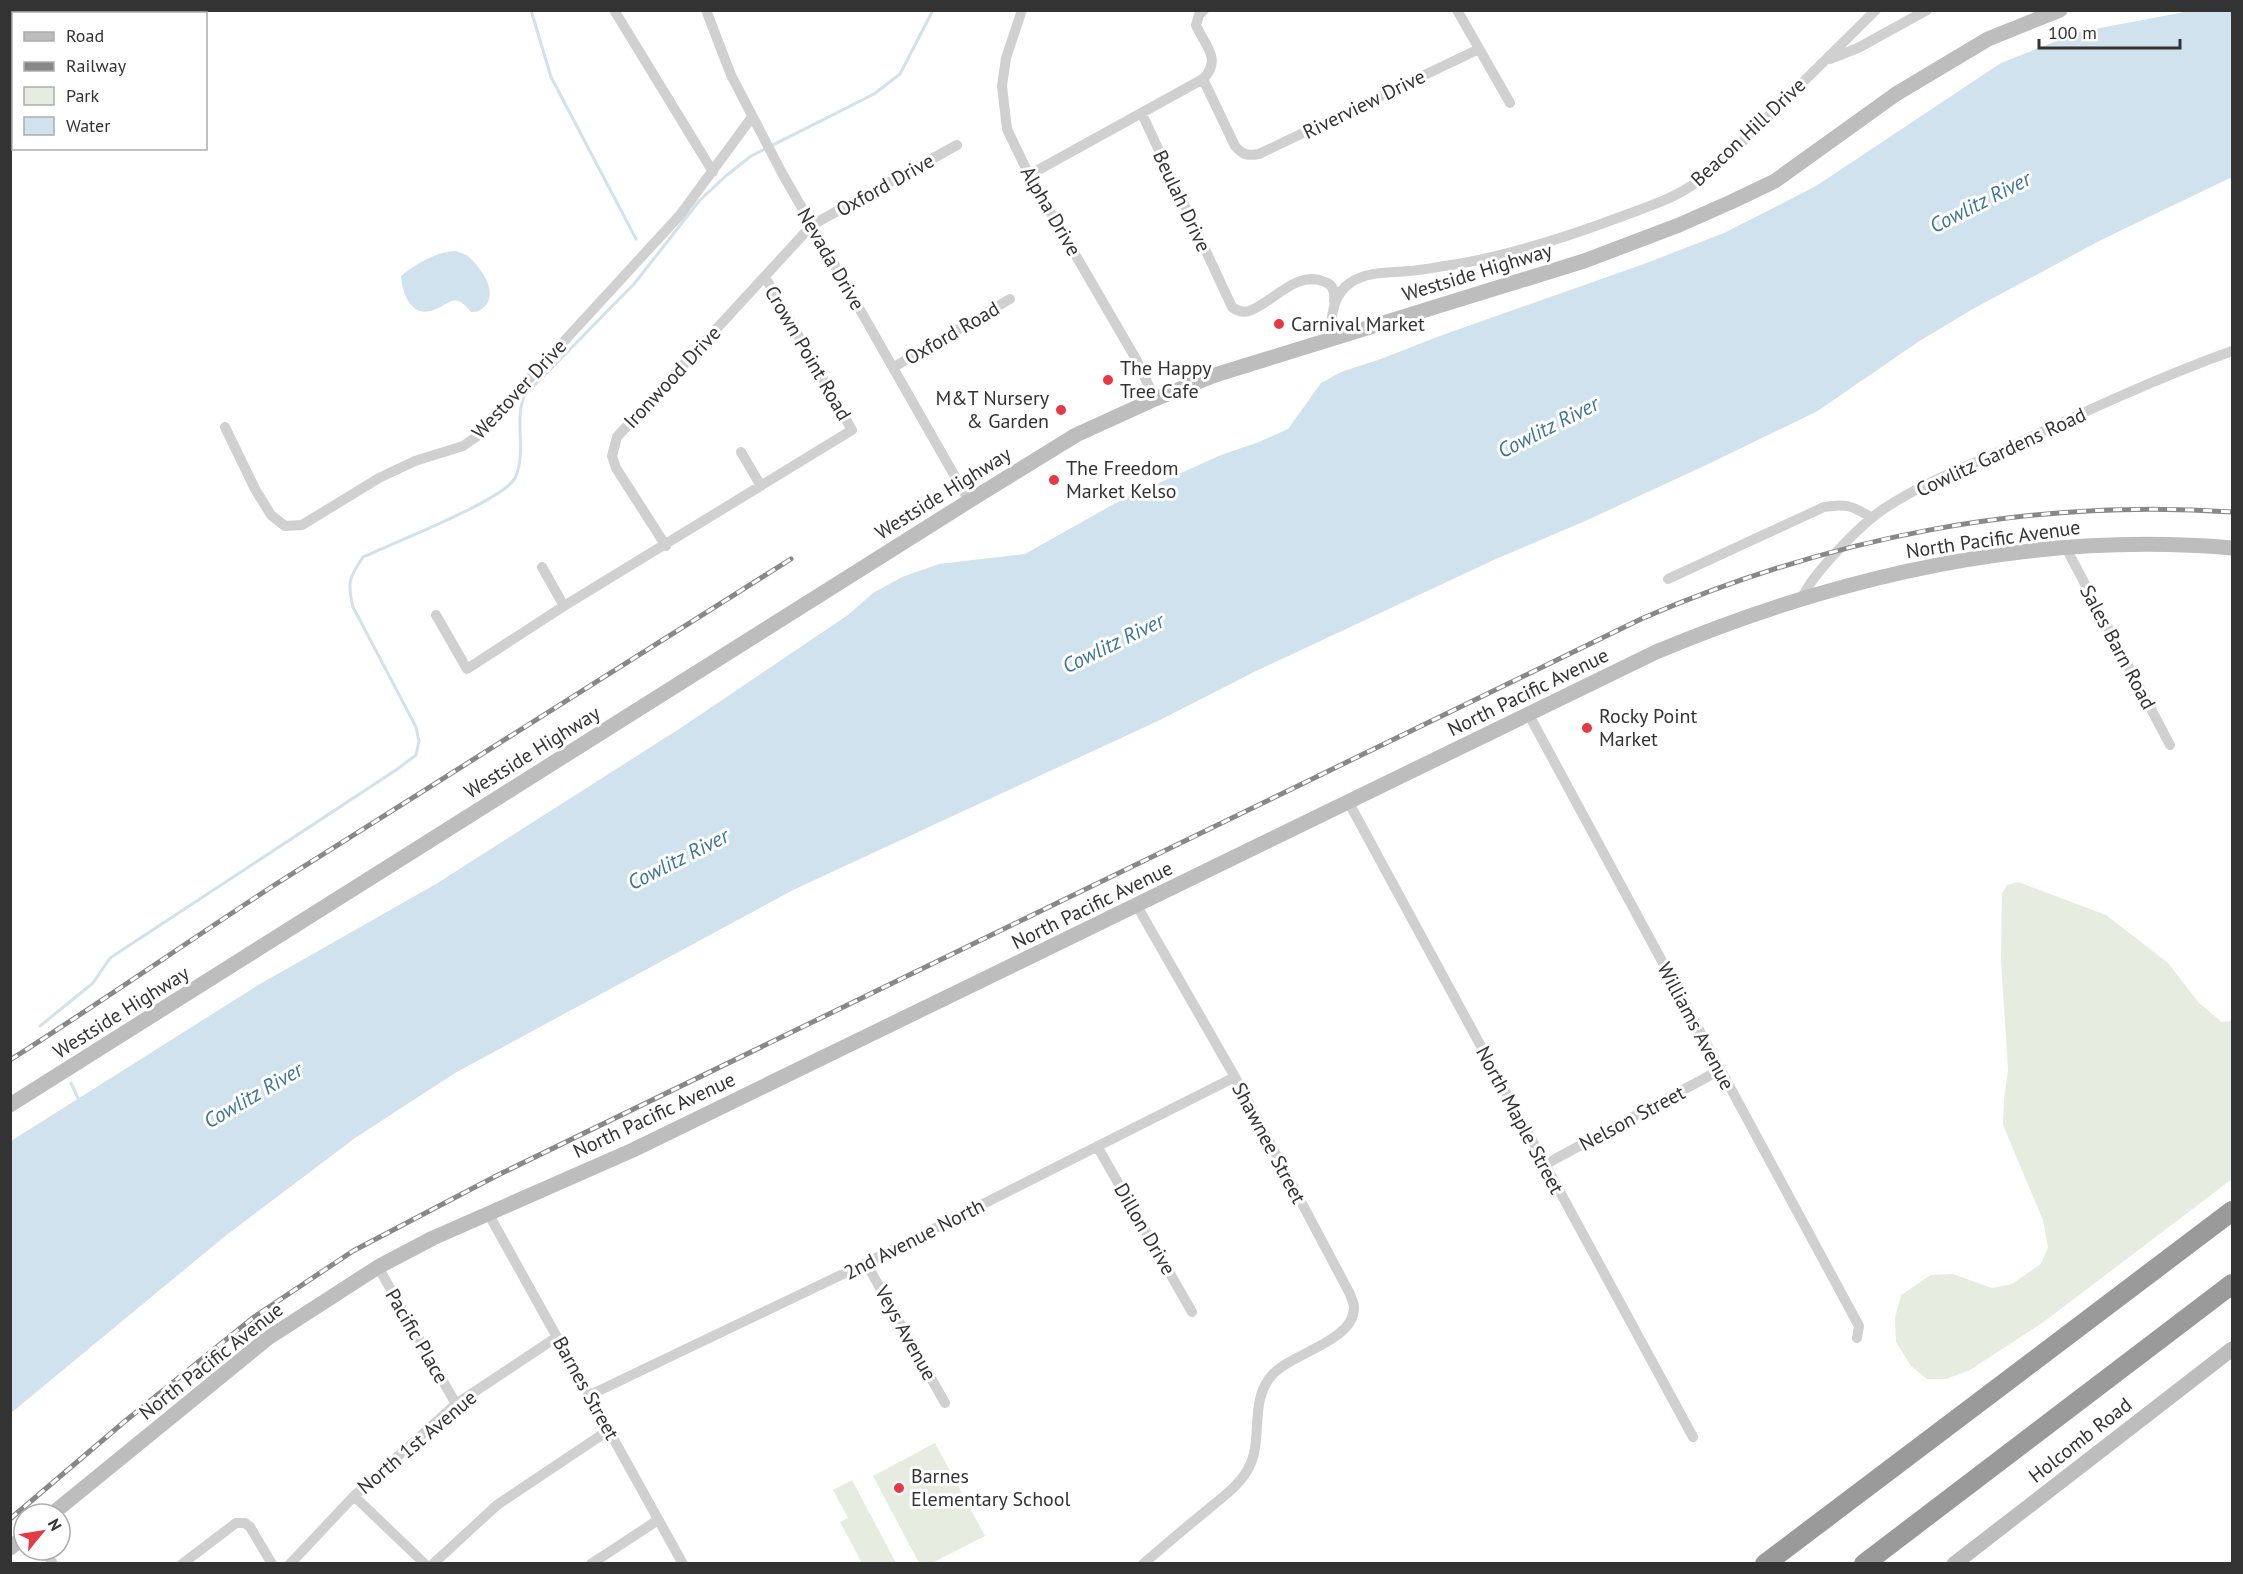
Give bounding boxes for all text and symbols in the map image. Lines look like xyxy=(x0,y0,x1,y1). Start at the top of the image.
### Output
legend xyxy=(12,12,207,150)
scale bar xyxy=(2039,12,2180,50)
text: 100 m xyxy=(2048,21,2097,44)
text: Road xyxy=(66,24,104,47)
text: Railway xyxy=(66,54,127,77)
street label: Riverview Drive xyxy=(1299,63,1429,145)
street label: Beacon Hill Drive xyxy=(1685,72,1811,192)
text: Park xyxy=(66,84,99,107)
text: Water xyxy=(66,114,110,137)
street label: Beulah Drive xyxy=(1147,146,1217,256)
street label: Oxford Drive xyxy=(831,147,939,223)
street label: Alpha Drive xyxy=(1015,161,1087,261)
water label: Cowlitz River xyxy=(1925,164,2037,239)
street label: Nevada Drive xyxy=(791,203,871,315)
street label: Westside Highway xyxy=(1399,237,1556,307)
street label: Crown Point Road xyxy=(759,281,857,425)
street label: Oxford Road xyxy=(900,295,1004,371)
place label: Carnival Market xyxy=(1291,311,1425,337)
marker: Carnival Market xyxy=(1272,317,1286,331)
street label: Ironwood Drive xyxy=(618,320,726,434)
street label: Westover Drive xyxy=(466,333,572,445)
place label: The Happy Tree Cafe xyxy=(1120,355,1212,404)
marker: The Happy Tree Cafe xyxy=(1101,373,1115,387)
place label: M&T Nursery & Garden xyxy=(936,385,1050,434)
water label: Cowlitz River xyxy=(1493,389,1605,464)
street label: Cowlitz Gardens Road xyxy=(1912,401,2090,503)
marker: M&T Nursery & Garden xyxy=(1054,403,1068,417)
street label: Westside Highway xyxy=(870,440,1016,545)
place label: The Freedom Market Kelso xyxy=(1066,455,1179,504)
marker: The Freedom Market Kelso xyxy=(1047,473,1061,487)
street label: North Pacific Avenue xyxy=(1904,514,2082,564)
street label: Sales Barn Road xyxy=(2074,580,2162,714)
water label: Cowlitz River xyxy=(1058,606,1170,679)
street label: North Pacific Avenue xyxy=(1443,642,1613,742)
street label: Westside Highway xyxy=(459,699,605,804)
place label: Rocky Point Market xyxy=(1599,703,1698,752)
marker: Rocky Point Market xyxy=(1580,721,1594,735)
water label: Cowlitz River xyxy=(623,821,735,896)
street label: North Pacific Avenue xyxy=(1007,855,1177,955)
street label: Williams Avenue xyxy=(1651,958,1741,1094)
street label: Westside Highway xyxy=(48,959,194,1064)
street label: North Maple Street xyxy=(1470,1042,1570,1199)
water label: Cowlitz River xyxy=(199,1055,309,1134)
street label: North Pacific Avenue xyxy=(569,1066,739,1164)
street label: Shawnee Street xyxy=(1226,1078,1312,1208)
street label: Nelson Street xyxy=(1575,1079,1689,1157)
street label: Dillon Drive xyxy=(1108,1178,1182,1280)
street label: 2nd Avenue North xyxy=(839,1192,989,1286)
street label: Veys Avenue xyxy=(869,1280,943,1385)
street label: Pacific Place xyxy=(379,1284,455,1388)
street label: North Pacific Avenue xyxy=(134,1297,288,1425)
street label: Barnes Street xyxy=(547,1332,625,1444)
street label: North 1st Avenue xyxy=(352,1385,482,1499)
street label: Holcomb Road xyxy=(2023,1392,2137,1488)
place label: Barnes Elementary School xyxy=(911,1463,1071,1512)
marker: Barnes Elementary School xyxy=(892,1481,906,1495)
north arrow xyxy=(12,1502,72,1562)
text: N xyxy=(44,1515,66,1534)

